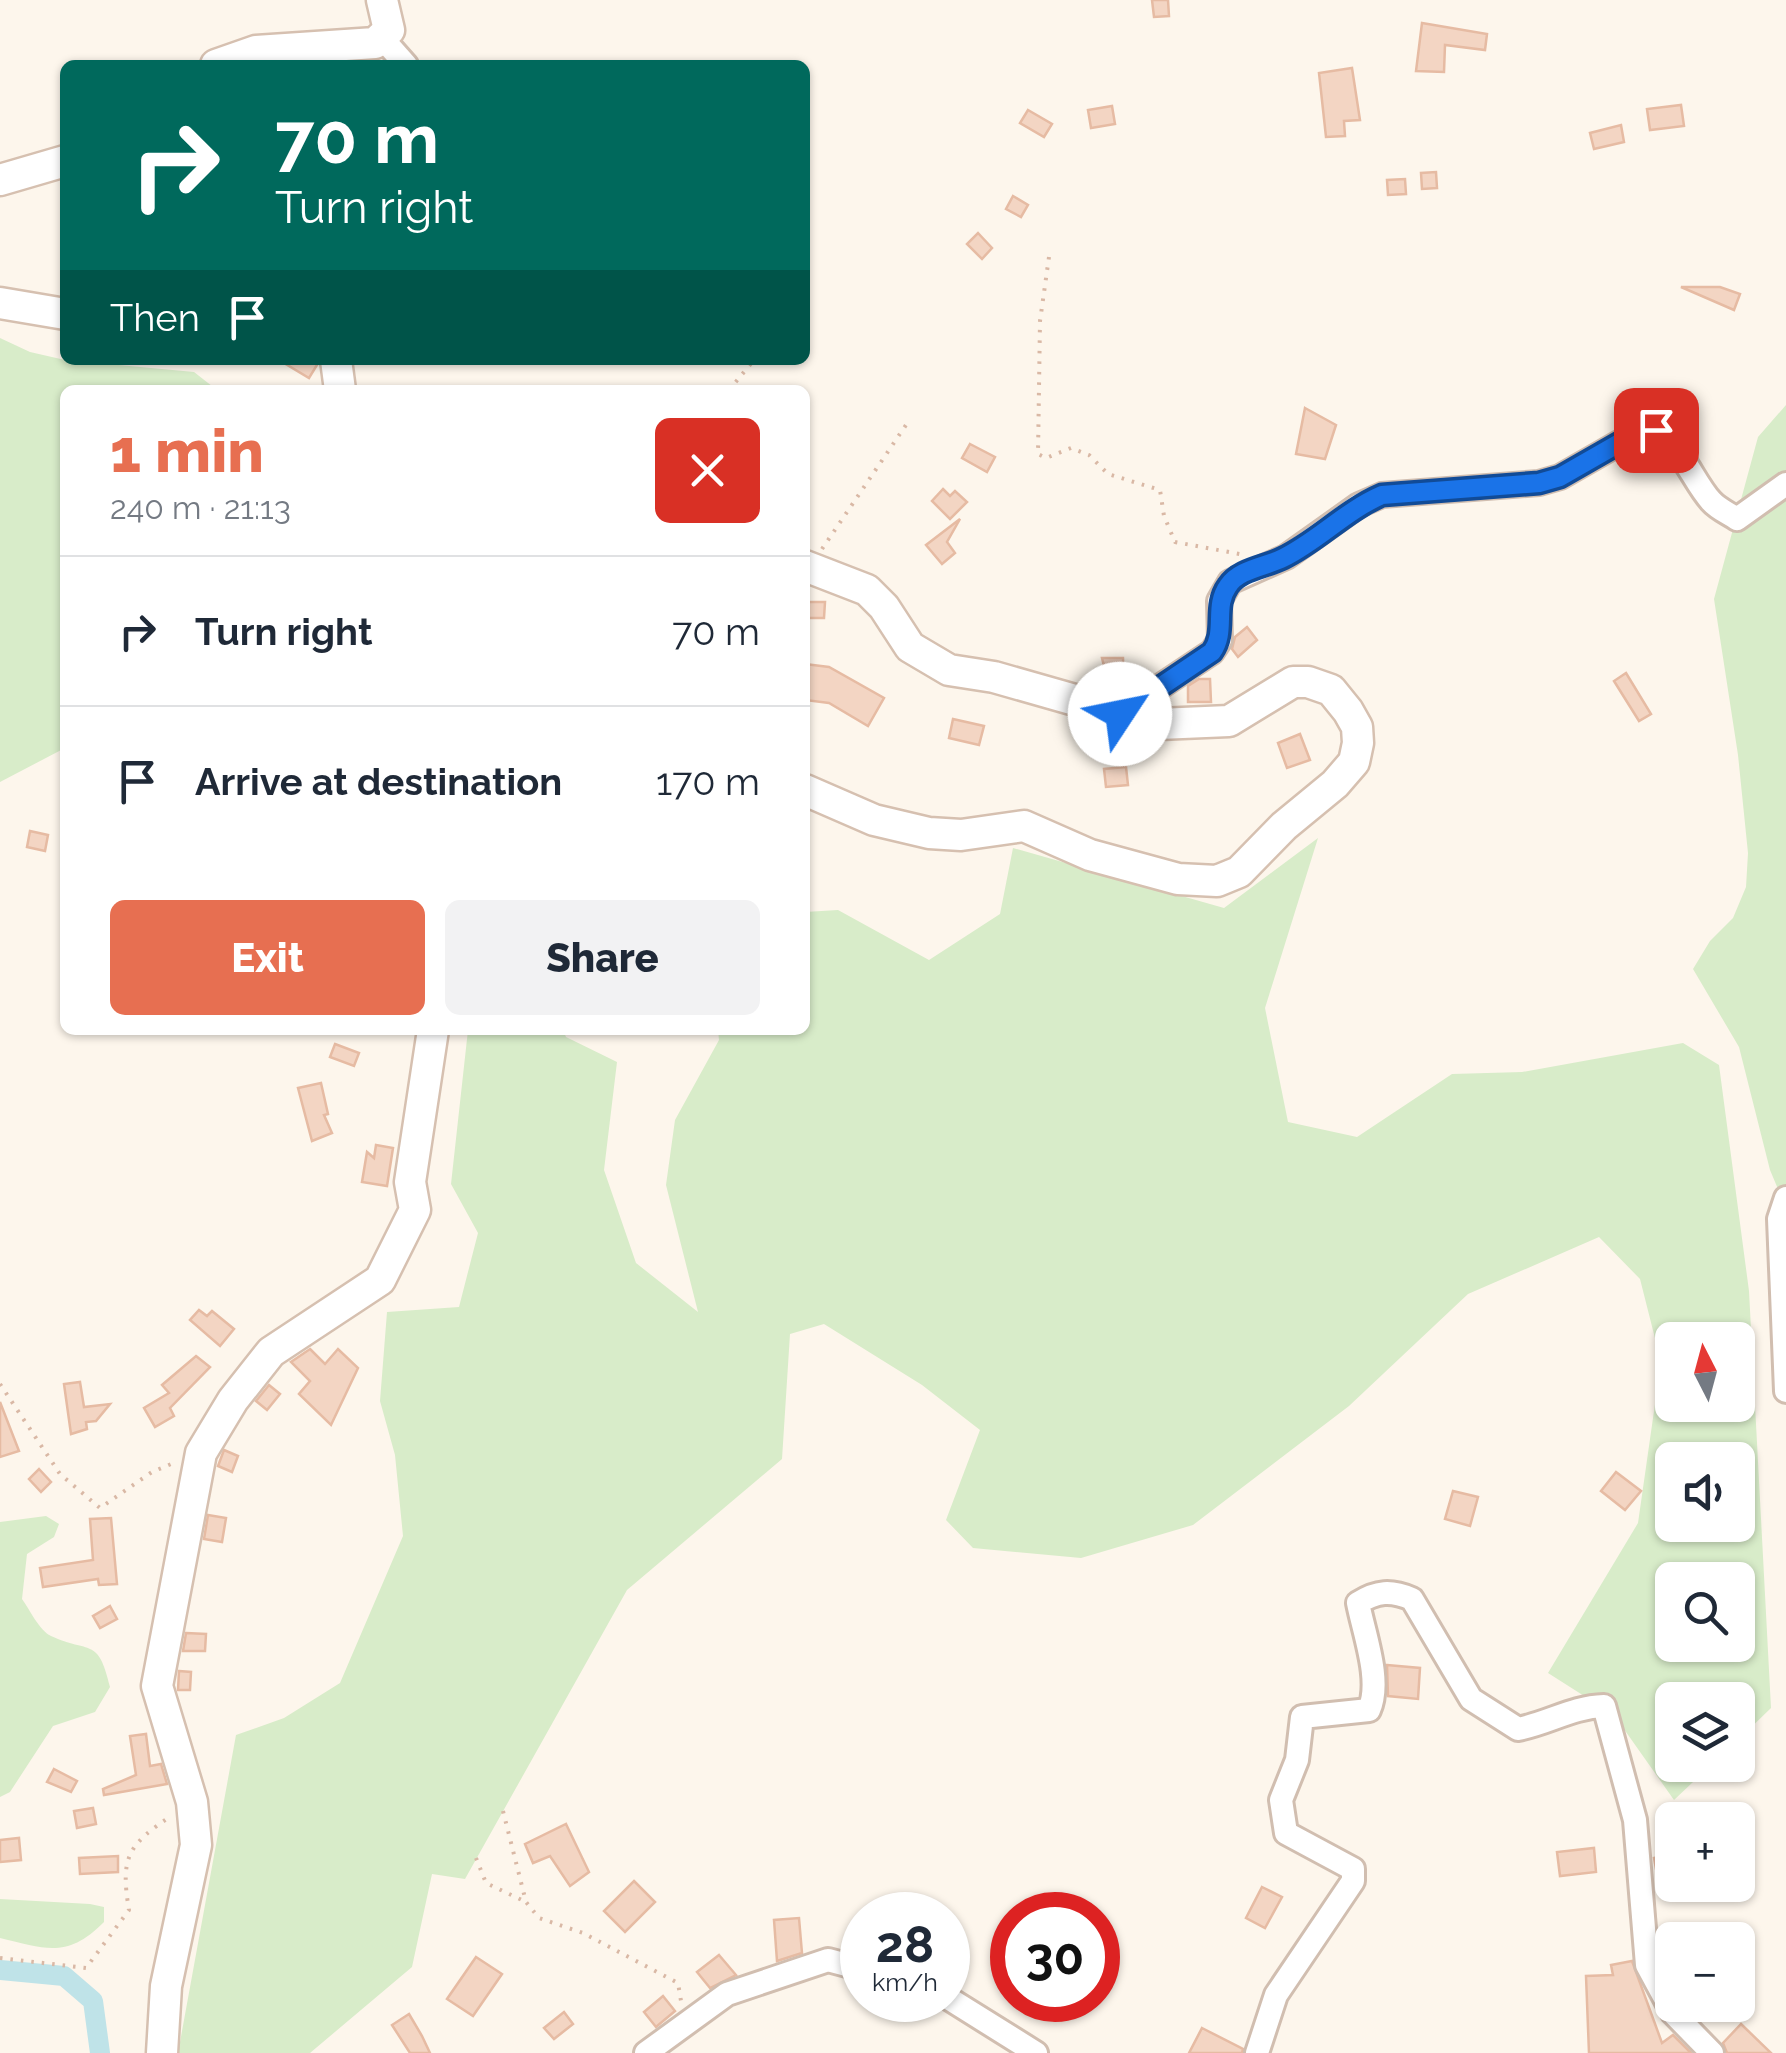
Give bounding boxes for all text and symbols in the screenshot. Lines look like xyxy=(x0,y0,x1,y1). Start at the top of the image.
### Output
text: 70 m xyxy=(275,97,439,179)
icon: right xyxy=(110,100,240,230)
text: Turn right xyxy=(275,181,473,234)
icon: arrive xyxy=(220,290,275,345)
text: Then xyxy=(110,295,200,340)
pin xyxy=(1614,388,1699,473)
icon: arrive xyxy=(1629,403,1684,458)
text: 1 min xyxy=(110,416,264,486)
button: close xyxy=(655,418,760,523)
text: 240 m · 21:13 xyxy=(110,489,291,526)
icon: right xyxy=(110,604,165,659)
text: Turn right xyxy=(195,609,372,654)
text: 70 m xyxy=(672,609,760,654)
position arrow xyxy=(1068,662,1172,766)
icon: arrive xyxy=(110,754,165,809)
text: Arrive at destination xyxy=(195,759,562,804)
text: 170 m xyxy=(656,759,760,804)
button: Exit xyxy=(110,900,425,1015)
button: Share xyxy=(445,900,760,1015)
north arrow xyxy=(1655,1322,1755,1422)
map controls xyxy=(1655,1322,1755,2022)
button: sound xyxy=(1655,1442,1755,1542)
button: search xyxy=(1655,1562,1755,1662)
button: layers xyxy=(1655,1682,1755,1782)
button: + xyxy=(1655,1802,1755,1902)
speed limit sign: 30 xyxy=(990,1892,1120,2022)
text: 28 xyxy=(876,1915,934,1974)
button: − xyxy=(1655,1922,1755,2022)
text: km/h xyxy=(872,1967,938,1997)

